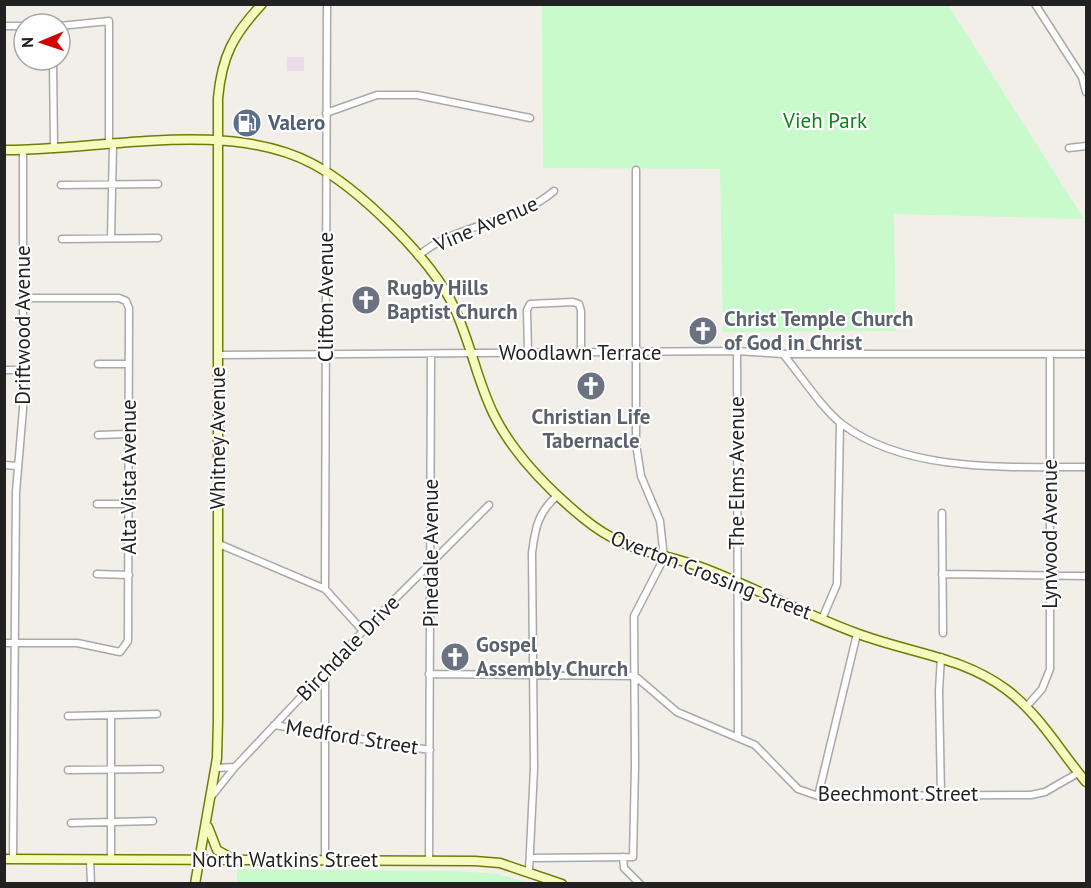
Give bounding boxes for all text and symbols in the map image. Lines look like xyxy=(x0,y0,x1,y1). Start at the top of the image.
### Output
north arrow xyxy=(12,12,72,72)
text: N xyxy=(17,37,37,48)
fuel station icon: Valero xyxy=(231,107,263,139)
park label: Vieh Park xyxy=(782,107,867,134)
place label: Valero xyxy=(267,109,325,136)
street label: Vine Avenue xyxy=(429,190,542,258)
street label: Clifton Avenue xyxy=(312,232,339,362)
street label: Driftwood Avenue xyxy=(9,245,36,405)
place label: Rugby Hills Baptist Church xyxy=(387,274,518,325)
church icon: Rugby Hills Baptist Church xyxy=(350,284,382,316)
place label: Christ Temple Church of God in Christ xyxy=(724,305,913,356)
church icon: Christ Temple Church of God in Christ xyxy=(687,315,719,347)
street label: Woodlawn Terrace xyxy=(499,339,661,366)
street label: Whitney Avenue xyxy=(204,367,231,509)
church icon: Christian Life Tabernacle xyxy=(575,370,607,402)
street label: The Elms Avenue xyxy=(723,396,750,550)
street label: Alta Vista Avenue xyxy=(115,399,142,555)
place label: Christian Life Tabernacle xyxy=(532,403,650,454)
street label: Lynwood Avenue xyxy=(1036,459,1063,609)
street label: Pinedale Avenue xyxy=(417,479,444,627)
street label: Overton Crossing Street xyxy=(607,524,815,625)
street label: Birchdale Drive xyxy=(290,589,405,706)
place label: Gospel Assembly Church xyxy=(476,631,628,682)
church icon: Gospel Assembly Church xyxy=(439,641,471,673)
street label: Medford Street xyxy=(284,713,420,760)
street label: Beechmont Street xyxy=(818,780,978,807)
street label: North Watkins Street xyxy=(192,846,378,873)

